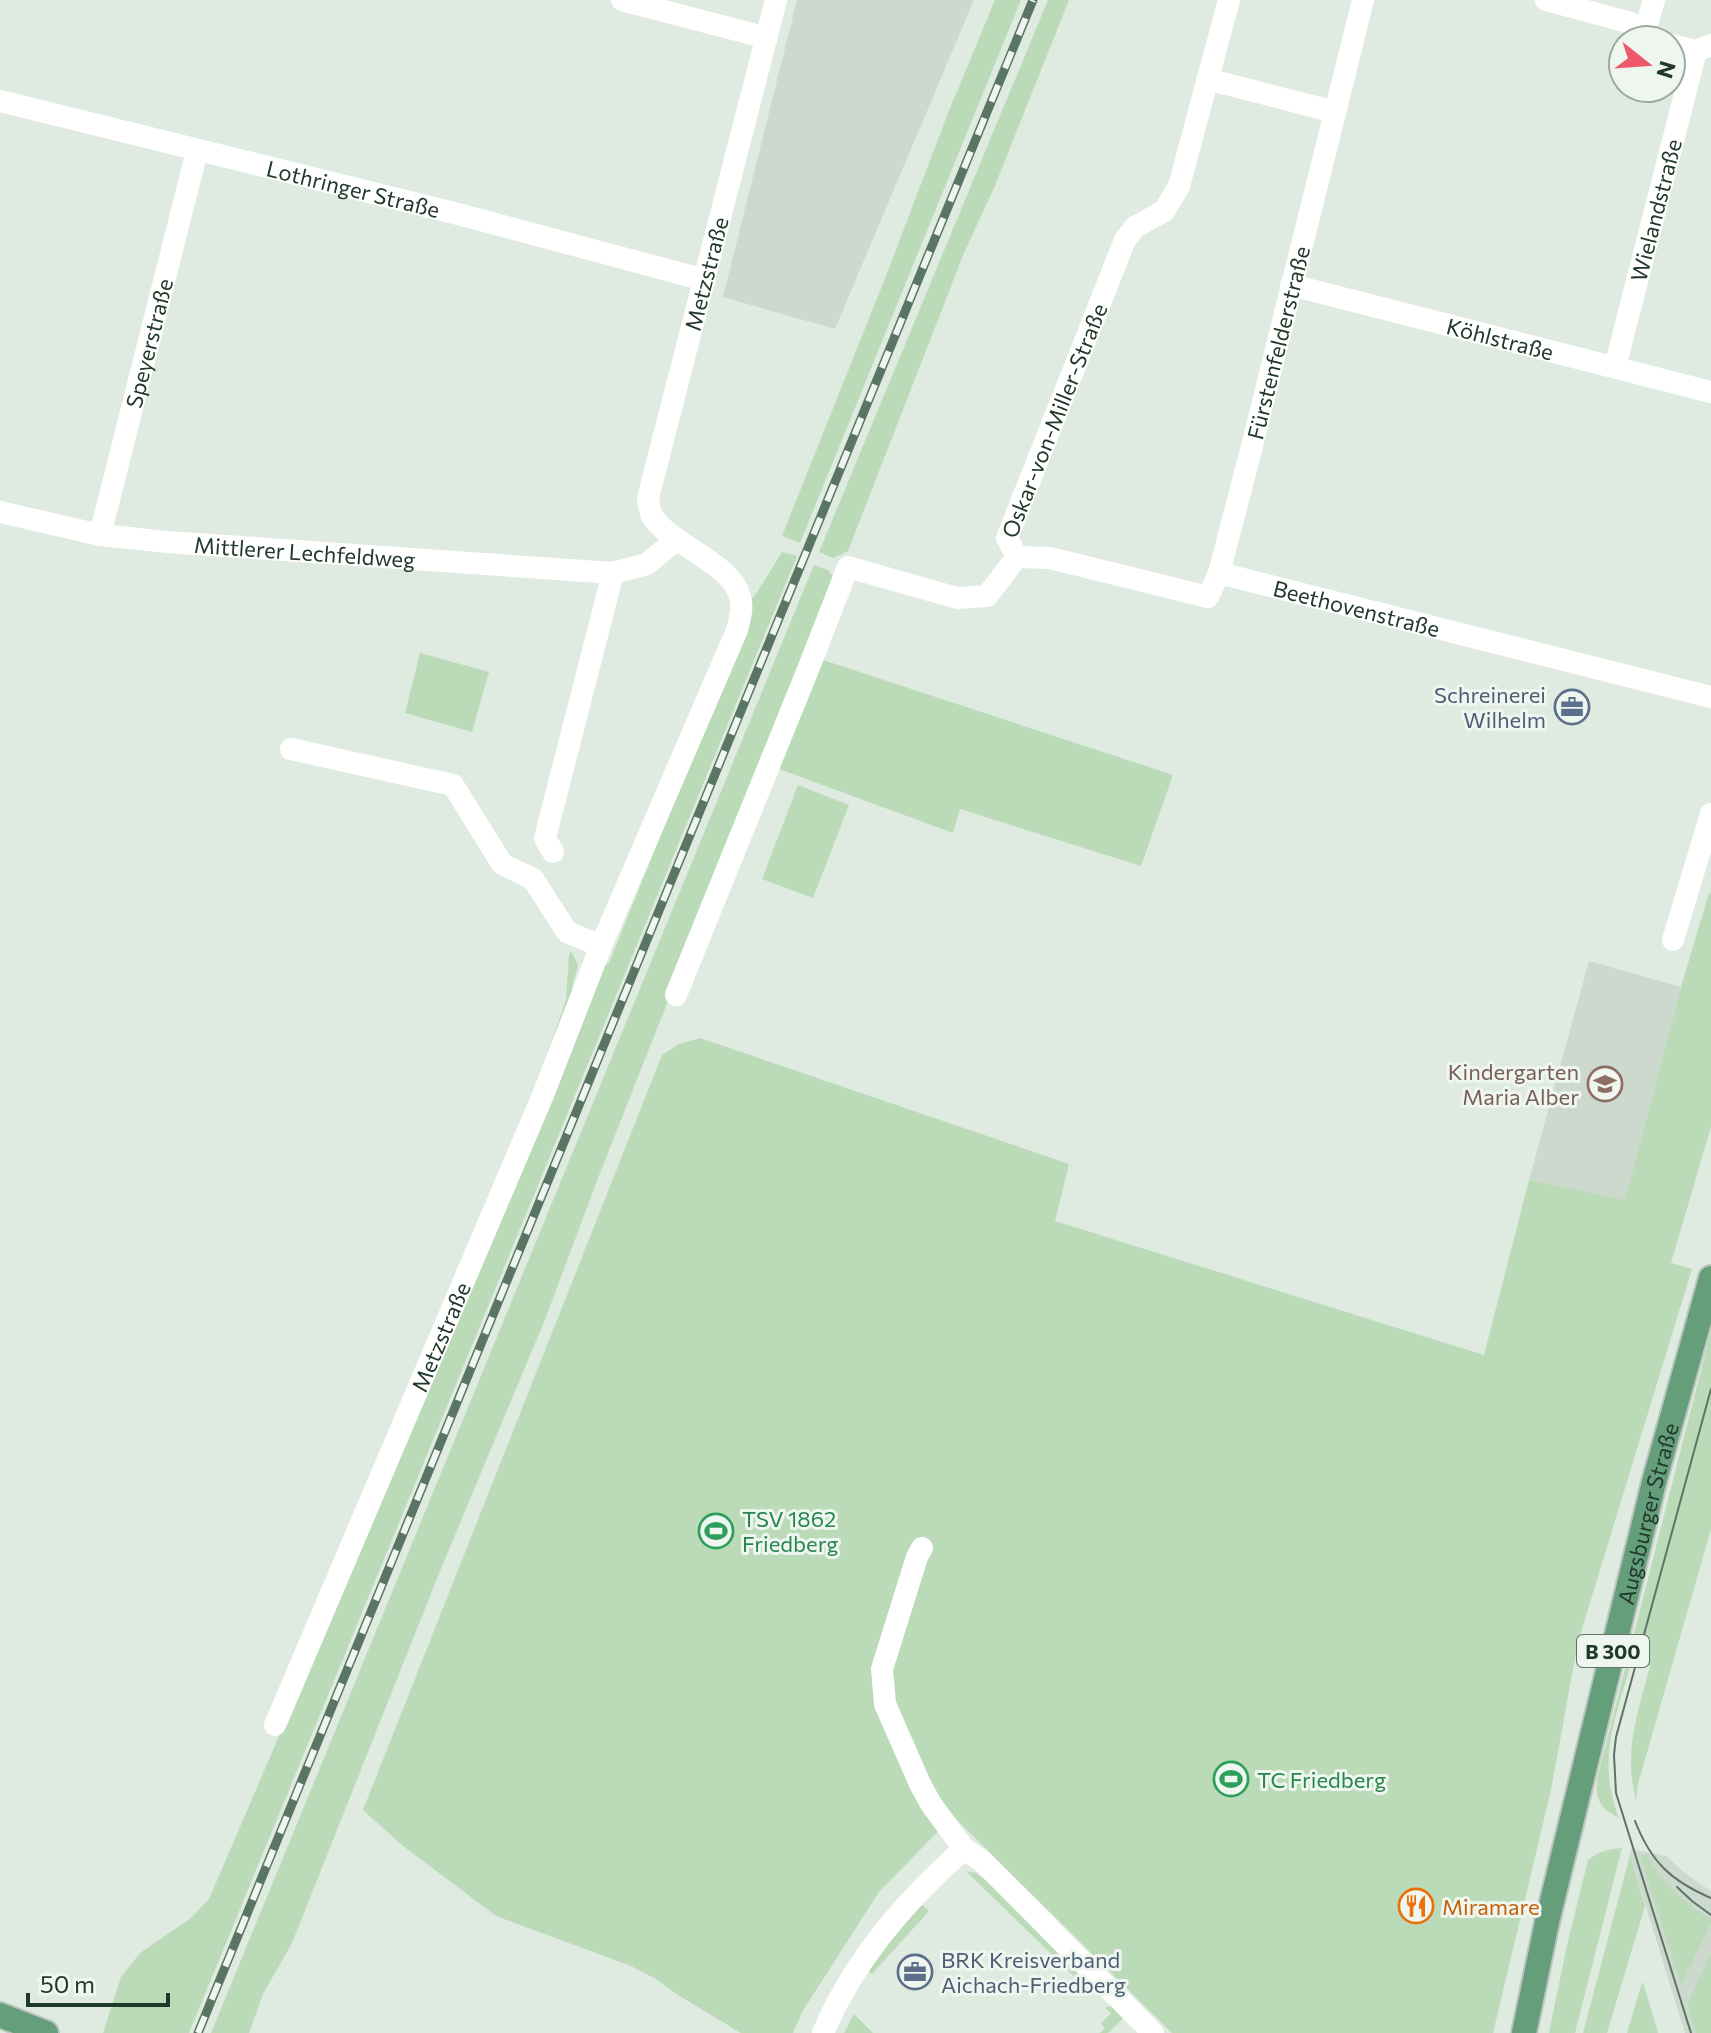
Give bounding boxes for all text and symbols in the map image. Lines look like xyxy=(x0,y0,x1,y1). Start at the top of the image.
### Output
north arrow xyxy=(1607,24,1687,104)
text: N xyxy=(1651,58,1682,82)
street label: Wielandstraße xyxy=(1624,136,1686,284)
street label: Lothringer Straße xyxy=(264,154,443,223)
street label: Metzstraße xyxy=(678,214,733,333)
street label: Fürstenfelderstraße xyxy=(1241,243,1315,442)
street label: Speyerstraße xyxy=(119,276,178,410)
street label: Oskar-von-Miller-Straße xyxy=(995,299,1112,541)
street label: Köhlstraße xyxy=(1444,312,1557,365)
street label: Mittlerer Lechfeldweg xyxy=(193,530,416,573)
street label: Beethovenstraße xyxy=(1271,574,1443,642)
place label: Schreinerei Wilhelm xyxy=(1434,681,1546,733)
office icon: Schreinerei Wilhelm xyxy=(1553,688,1591,726)
place label: Kindergarten Maria Alber xyxy=(1448,1058,1579,1110)
school or university icon: Kindergarten Maria Alber xyxy=(1586,1065,1624,1103)
street label: Metzstraße xyxy=(405,1278,475,1396)
street label: Augsburger Straße xyxy=(1611,1420,1683,1607)
place label: TSV 1862 Friedberg xyxy=(742,1505,838,1557)
sports icon: TSV 1862 Friedberg xyxy=(697,1512,735,1550)
road number: B 300 xyxy=(1577,1635,1649,1667)
sports icon: TC Friedberg xyxy=(1212,1760,1250,1798)
place label: TC Friedberg xyxy=(1257,1766,1386,1793)
restaurant icon: Miramare xyxy=(1397,1887,1435,1925)
place label: Miramare xyxy=(1442,1893,1540,1920)
place label: BRK Kreisverband Aichach-Friedberg xyxy=(941,1946,1126,1998)
office icon: BRK Kreisverband Aichach-Friedberg xyxy=(896,1953,934,1991)
scale bar xyxy=(28,1957,168,2007)
text: 50 m xyxy=(40,1969,95,1998)

